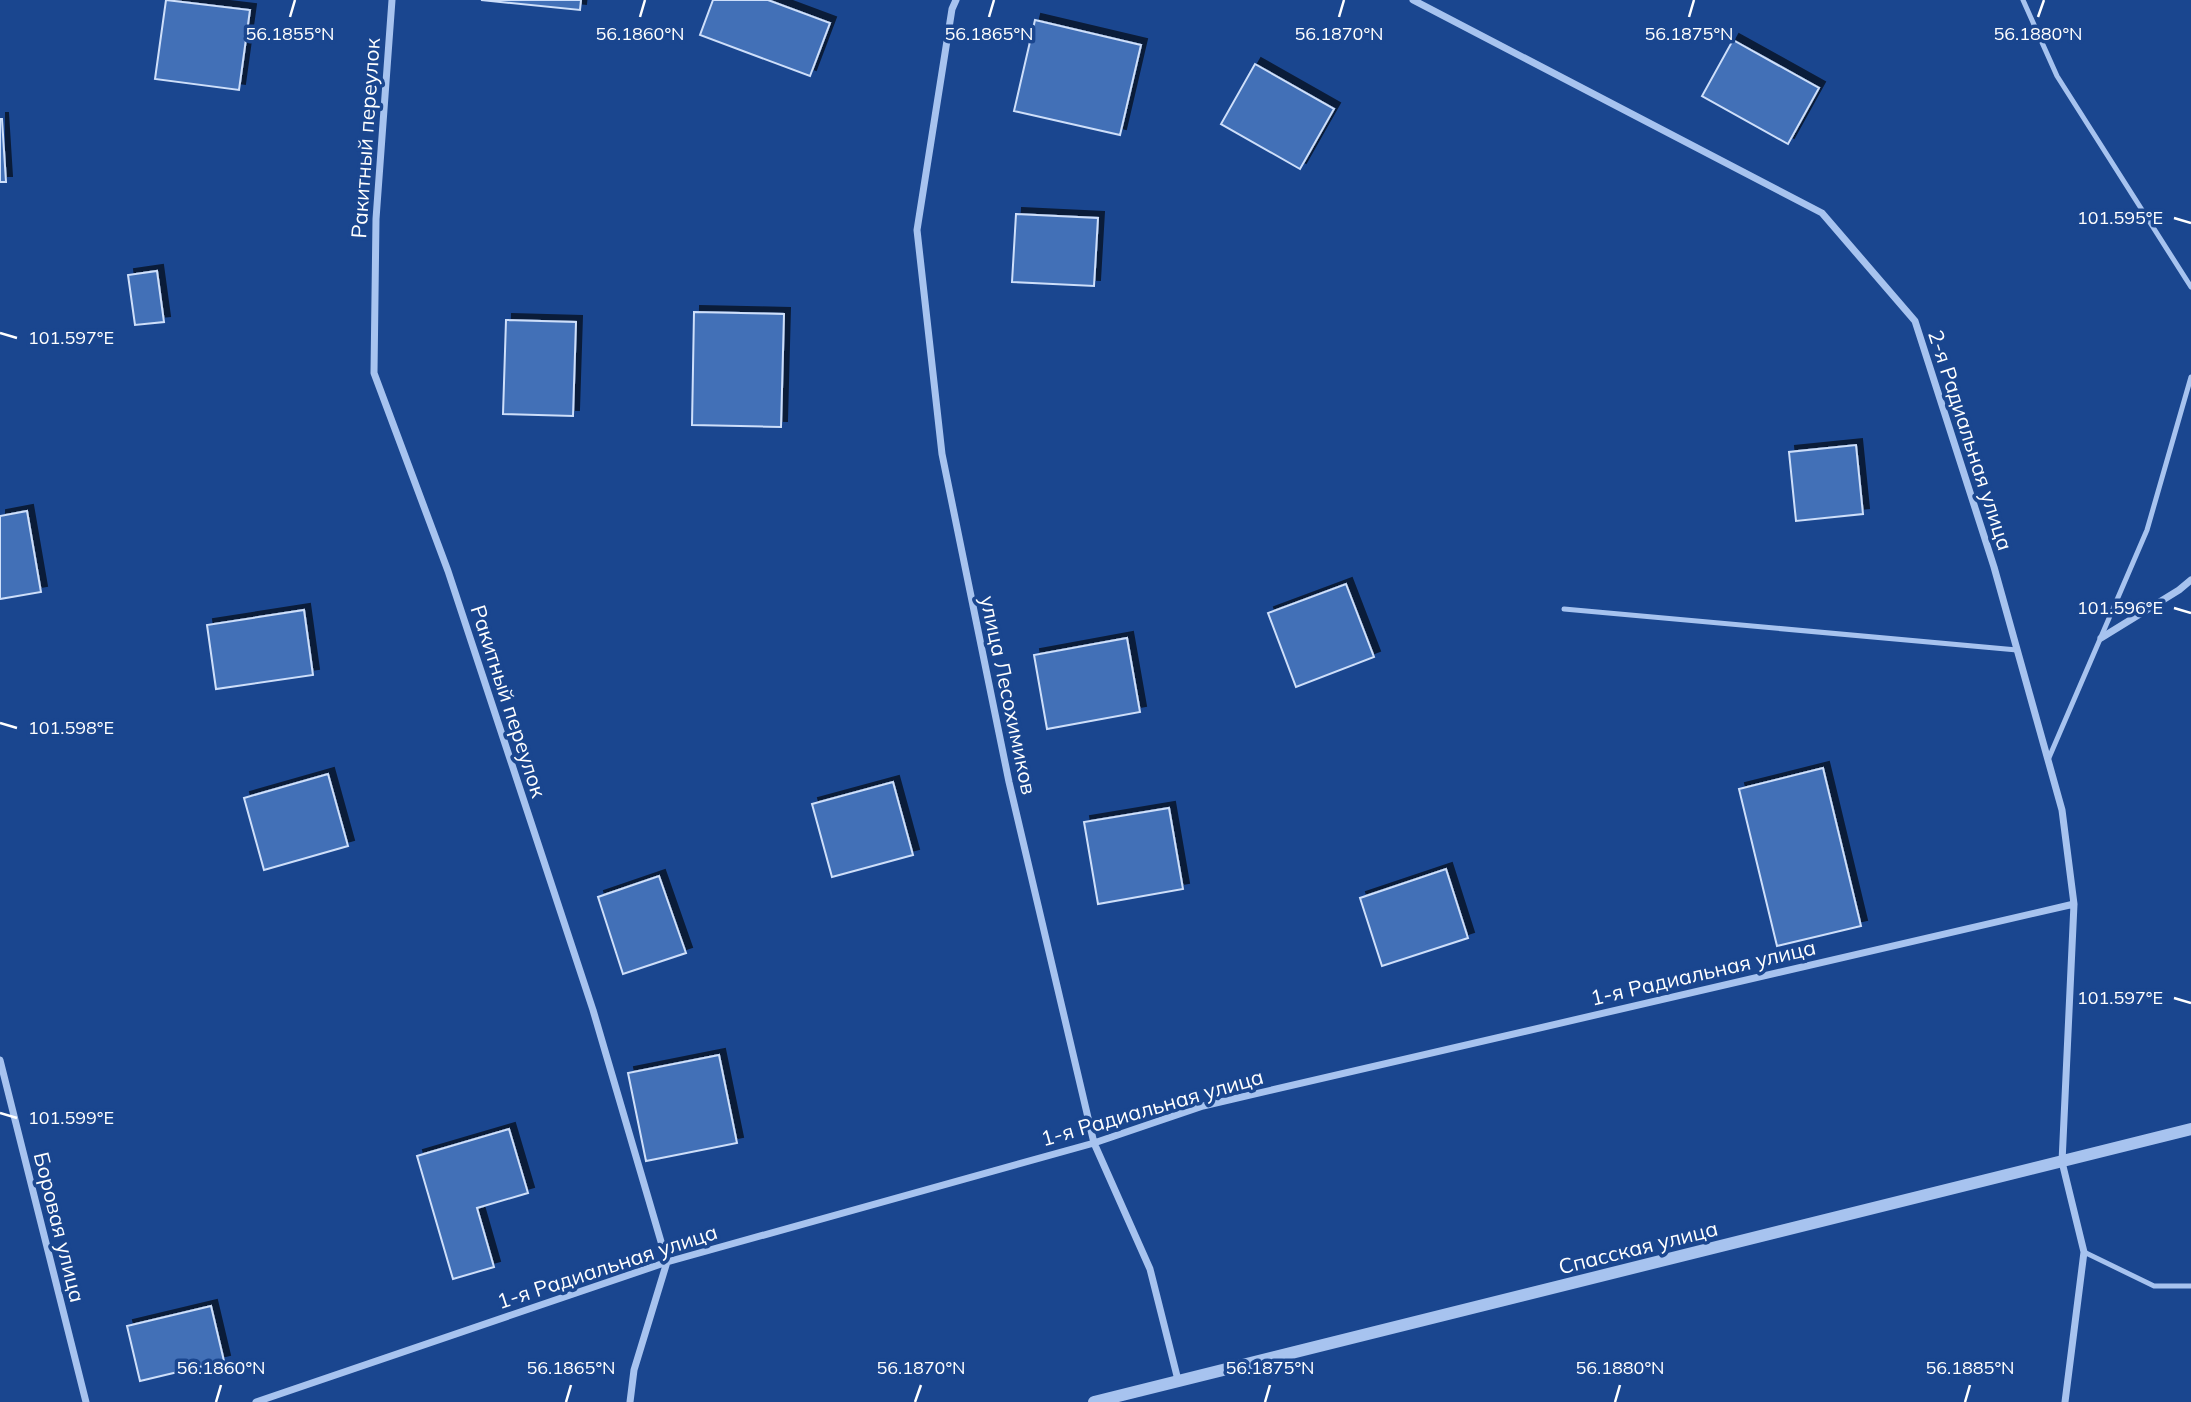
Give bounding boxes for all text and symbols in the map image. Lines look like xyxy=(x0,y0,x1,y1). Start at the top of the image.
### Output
text: 56.1855°N xyxy=(245,22,335,45)
text: 56.1860°N xyxy=(595,22,685,45)
text: 56.1865°N xyxy=(944,22,1034,45)
text: 56.1870°N xyxy=(1294,22,1384,45)
text: 56.1875°N xyxy=(1644,22,1734,45)
text: 56.1880°N xyxy=(1993,22,2083,45)
street label: Ракитный переулок xyxy=(345,36,385,239)
text: 101.595°E xyxy=(2077,206,2163,229)
text: 101.597°E xyxy=(28,326,114,349)
street label: 2-я Радиальная улица xyxy=(1923,326,2019,554)
street label: улица Лесохимиков xyxy=(975,593,1043,797)
text: 101.596°E xyxy=(2077,596,2163,619)
street label: Ракитный переулок xyxy=(466,602,553,801)
text: 101.598°E xyxy=(28,716,114,739)
street label: 1-я Радиальная улица xyxy=(1588,933,1818,1011)
text: 101.597°E xyxy=(2077,986,2163,1009)
street label: 1-я Радиальная улица xyxy=(1038,1063,1266,1151)
text: 101.599°E xyxy=(28,1106,114,1129)
street label: Боровая улица xyxy=(29,1149,91,1305)
street label: Спасская улица xyxy=(1556,1215,1720,1279)
street label: 1-я Радиальная улица xyxy=(493,1218,721,1314)
text: 56.1860°N xyxy=(176,1356,266,1379)
text: 56.1865°N xyxy=(526,1356,616,1379)
text: 56.1870°N xyxy=(876,1356,966,1379)
text: 56.1875°N xyxy=(1225,1356,1315,1379)
text: 56.1880°N xyxy=(1575,1356,1665,1379)
text: 56.1885°N xyxy=(1925,1356,2015,1379)

